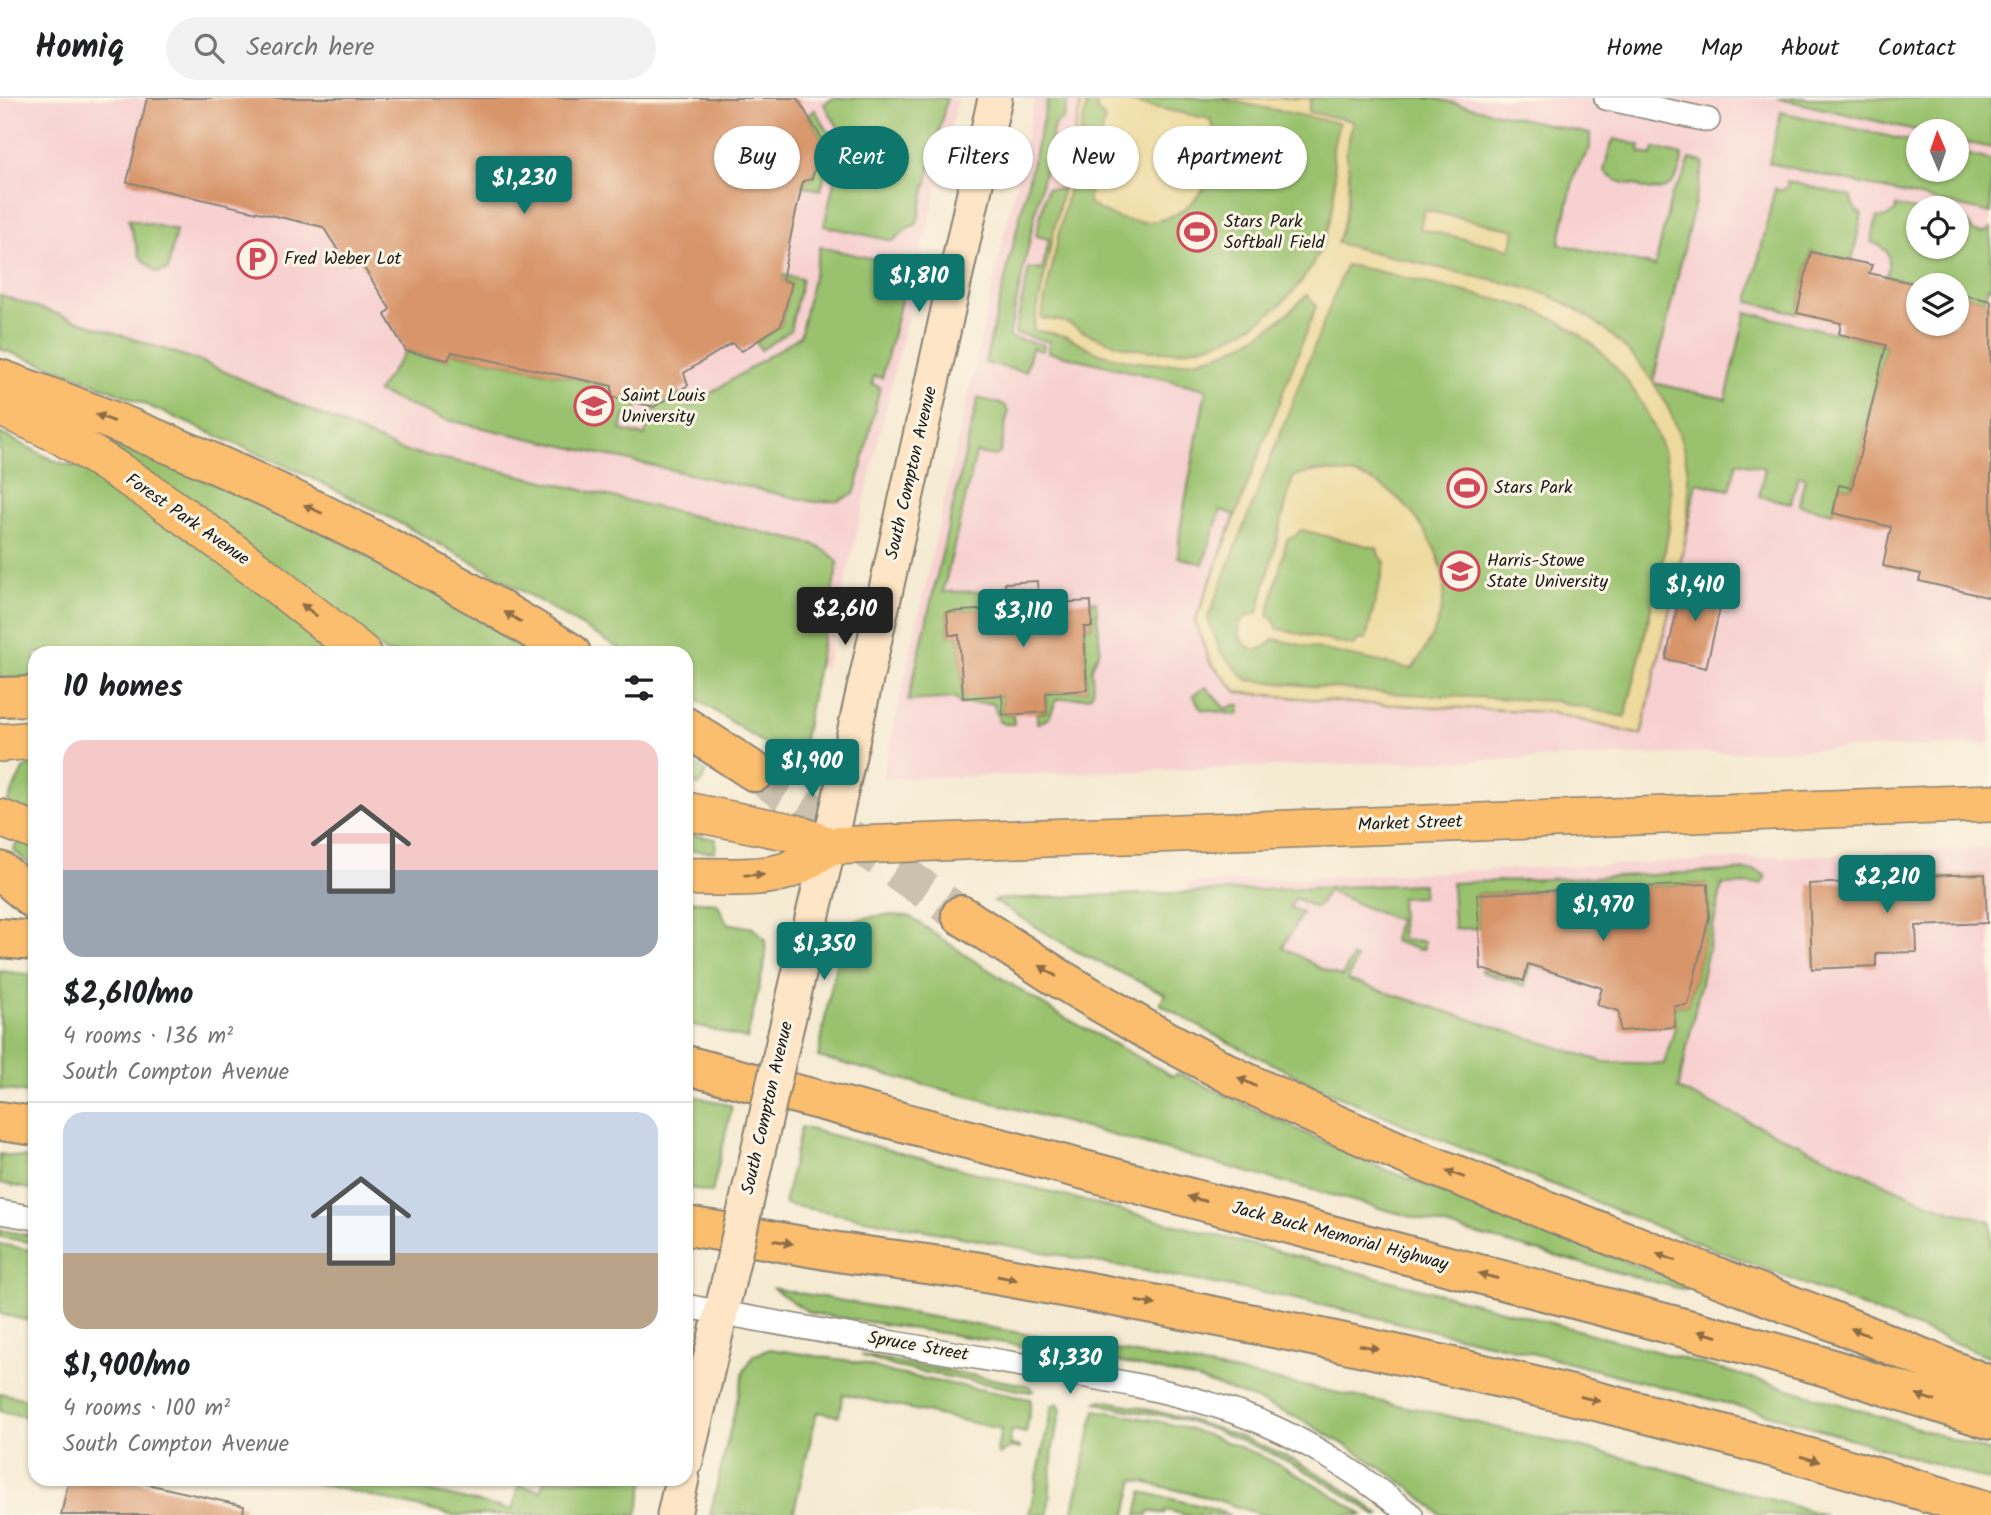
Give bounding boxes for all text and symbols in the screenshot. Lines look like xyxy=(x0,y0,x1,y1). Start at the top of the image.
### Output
search box xyxy=(166,17,656,80)
text: Homiq xyxy=(35,22,124,75)
text: Search here xyxy=(246,27,374,69)
icon: search xyxy=(190,29,228,67)
text: Home xyxy=(1606,29,1663,68)
text: Map xyxy=(1701,29,1743,68)
text: About xyxy=(1781,29,1839,68)
text: Contact xyxy=(1877,29,1956,68)
north arrow xyxy=(1906,119,1969,182)
map controls xyxy=(1906,119,1969,336)
chip: Buy xyxy=(714,126,800,189)
chip: Rent xyxy=(814,126,909,189)
chip: Filters xyxy=(923,126,1033,189)
chip: New xyxy=(1047,126,1139,189)
chip: Apartment xyxy=(1153,126,1307,189)
pin: $1,230 xyxy=(467,156,581,216)
text: $1,230 xyxy=(492,161,556,197)
button: locate xyxy=(1906,196,1969,259)
place label: Stars Park Softball Field xyxy=(1224,208,1326,258)
sports icon: Stars Park Softball Field xyxy=(1176,211,1218,253)
parking icon: Fred Weber Lot xyxy=(236,238,278,280)
place label: Fred Weber Lot xyxy=(284,245,403,274)
pin: $1,810 xyxy=(862,254,976,314)
text: $1,810 xyxy=(890,259,948,295)
button: layers xyxy=(1906,273,1969,336)
place label: Saint Louis University xyxy=(621,382,706,432)
street label: South Compton Avenue xyxy=(878,384,946,562)
school or university icon: Saint Louis University xyxy=(573,385,615,427)
one-way arrow xyxy=(94,412,115,423)
street label: Forest Park Avenue xyxy=(119,466,255,574)
sports icon: Stars Park xyxy=(1446,467,1488,509)
place label: Stars Park xyxy=(1494,474,1573,503)
one-way arrow xyxy=(303,503,323,515)
place label: Harris-Stowe State University xyxy=(1487,547,1608,597)
school or university icon: Harris-Stowe State University xyxy=(1439,550,1481,592)
pin: $1,410 xyxy=(1638,564,1752,623)
text: $1,410 xyxy=(1666,568,1724,604)
pin: $2,610 xyxy=(788,588,902,647)
pin: $3,110 xyxy=(966,589,1080,649)
text: $2,610 xyxy=(813,592,877,628)
text: $3,110 xyxy=(994,594,1052,630)
one-way arrow xyxy=(300,603,318,618)
one-way arrow xyxy=(504,611,523,623)
text: 10 homes xyxy=(63,664,183,712)
icon: filters xyxy=(620,669,658,707)
pin: $1,900 xyxy=(755,740,869,799)
text: $1,900 xyxy=(781,744,843,780)
icon: home xyxy=(298,786,424,912)
street label: Market Street xyxy=(1357,808,1464,840)
pin: $2,210 xyxy=(1830,856,1944,915)
text: $2,210 xyxy=(1854,860,1920,896)
one-way arrow xyxy=(743,870,765,881)
pin: $1,970 xyxy=(1546,884,1660,943)
text: $1,970 xyxy=(1573,888,1633,924)
pin: $1,350 xyxy=(767,922,881,982)
text: $1,350 xyxy=(793,927,855,963)
one-way arrow xyxy=(1039,965,1058,978)
text: $2,610/mo xyxy=(63,971,194,1019)
text: 4 rooms · 136 m² xyxy=(63,1019,233,1055)
street label: South Compton Avenue xyxy=(734,1019,802,1197)
text: South Compton Avenue xyxy=(63,1055,289,1091)
one-way arrow xyxy=(1237,1076,1257,1088)
icon: home xyxy=(298,1158,424,1284)
one-way arrow xyxy=(1444,1168,1465,1179)
one-way arrow xyxy=(1186,1193,1208,1204)
street label: Jack Buck Memorial Highway xyxy=(1229,1194,1452,1280)
one-way arrow xyxy=(772,1237,794,1248)
one-way arrow xyxy=(1656,1252,1677,1263)
one-way arrow xyxy=(1477,1270,1499,1281)
one-way arrow xyxy=(996,1272,1018,1283)
one-way arrow xyxy=(1135,1298,1157,1309)
street label: Spruce Street xyxy=(865,1324,972,1370)
one-way arrow xyxy=(1850,1326,1870,1338)
one-way arrow xyxy=(1697,1329,1718,1339)
pin: $1,330 xyxy=(1013,1336,1127,1396)
text: $1,330 xyxy=(1038,1341,1102,1377)
one-way arrow xyxy=(1358,1342,1380,1353)
text: $1,900/mo xyxy=(63,1343,190,1391)
text: 4 rooms · 100 m² xyxy=(63,1391,230,1427)
one-way arrow xyxy=(1916,1392,1937,1403)
one-way arrow xyxy=(1579,1394,1601,1405)
text: South Compton Avenue xyxy=(63,1427,289,1463)
one-way arrow xyxy=(1799,1454,1820,1464)

